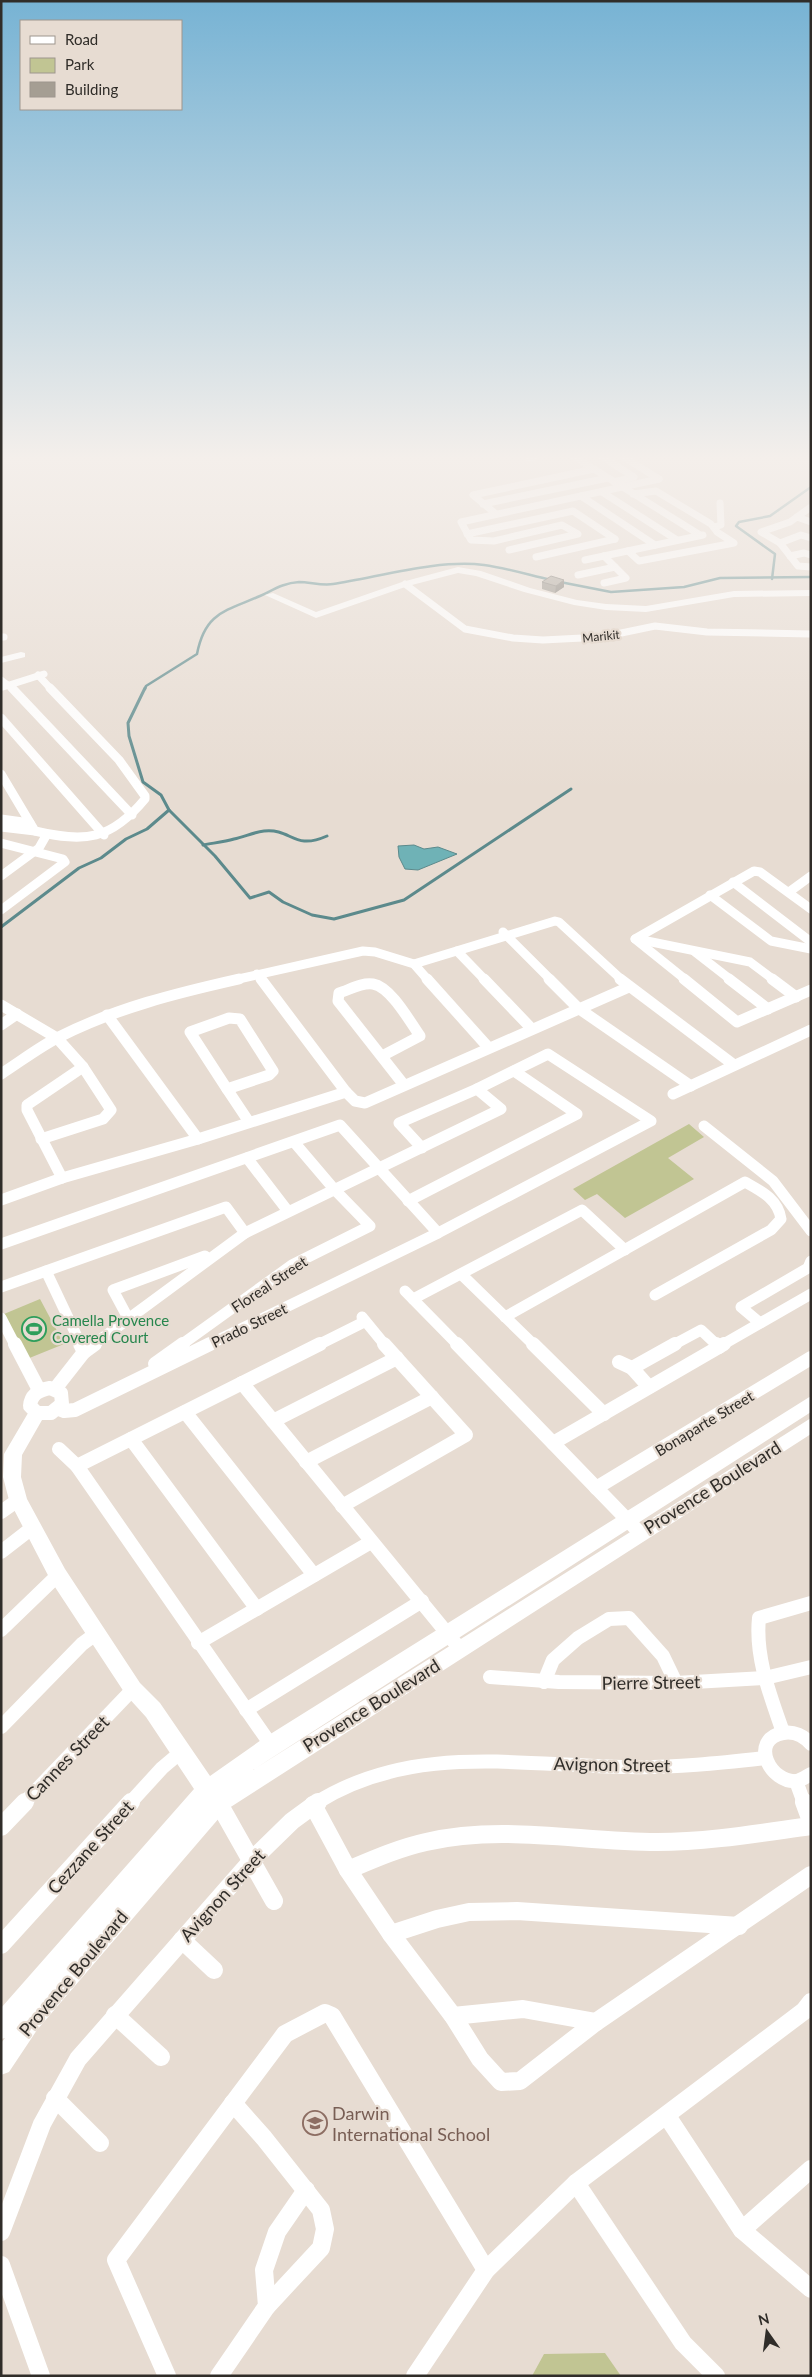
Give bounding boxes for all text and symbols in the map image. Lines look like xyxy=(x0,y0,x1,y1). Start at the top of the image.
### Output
legend xyxy=(20,20,182,110)
text: Road xyxy=(65,30,98,48)
text: Park xyxy=(65,55,95,73)
text: Building xyxy=(65,80,118,98)
street label: Marikit xyxy=(582,627,621,645)
street label: Floreal Street xyxy=(228,1252,311,1316)
street label: Prado Street xyxy=(208,1299,290,1351)
place label: Camella Provence Covered Court xyxy=(52,1311,169,1346)
sports icon: Camella Provence Covered Court xyxy=(21,1316,47,1342)
street label: Bonaparte Street xyxy=(651,1386,757,1460)
street label: Provence Boulevard xyxy=(639,1436,785,1538)
street label: Provence Boulevard xyxy=(298,1654,444,1756)
street label: Pierre Street xyxy=(601,1670,701,1694)
street label: Cannes Street xyxy=(21,1710,114,1805)
street label: Avignon Street xyxy=(553,1752,671,1776)
street label: Cezzane Street xyxy=(42,1795,138,1898)
street label: Avignon Street xyxy=(175,1844,270,1946)
street label: Provence Boulevard xyxy=(14,1906,132,2040)
place label: Darwin International School xyxy=(332,2102,490,2145)
school or university icon: Darwin International School xyxy=(302,2110,328,2136)
north arrow xyxy=(742,2307,792,2357)
text: N xyxy=(756,2309,771,2328)

